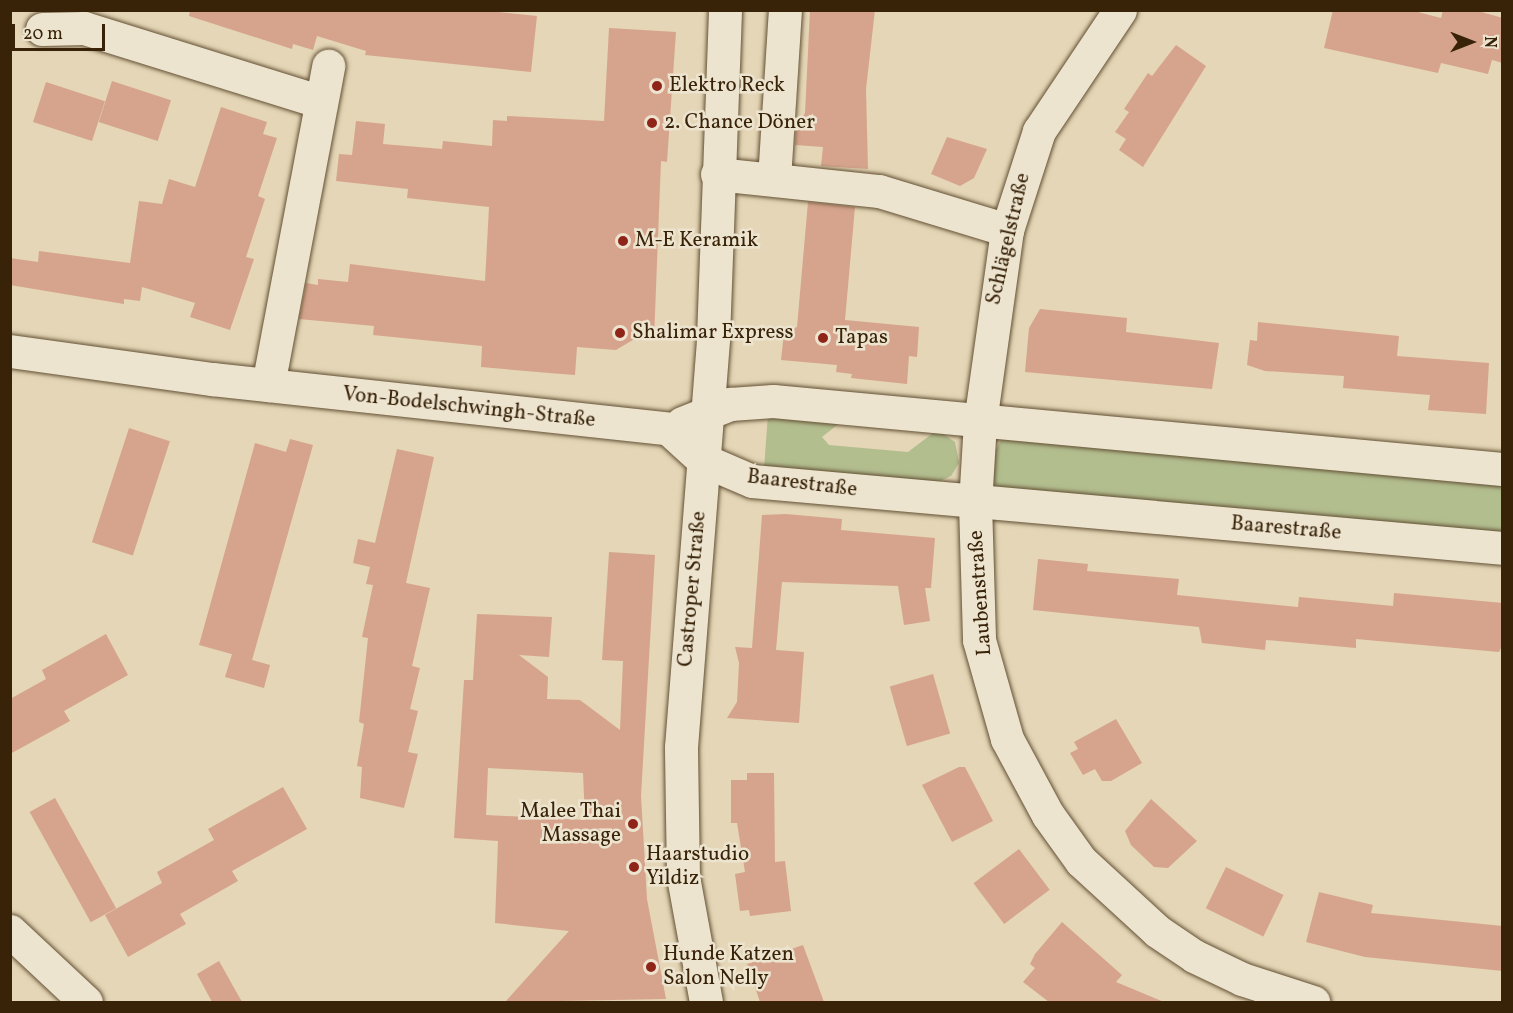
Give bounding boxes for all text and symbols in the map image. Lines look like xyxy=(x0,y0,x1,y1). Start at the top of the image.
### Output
scale bar xyxy=(15,12,108,50)
north arrow xyxy=(1441,12,1501,72)
text: 20 m xyxy=(23,22,63,47)
text: N xyxy=(1478,36,1500,48)
place label: Elektro Reck xyxy=(669,73,785,99)
marker: Elektro Reck xyxy=(650,79,664,93)
place label: 2. Chance Döner xyxy=(664,110,815,136)
marker: 2. Chance Döner xyxy=(645,116,659,130)
street label: Schlägelstraße xyxy=(982,170,1036,308)
place label: M-E Keramik xyxy=(635,228,758,254)
marker: M-E Keramik xyxy=(616,234,630,248)
place label: Shalimar Express xyxy=(632,320,794,346)
place label: Tapas xyxy=(835,325,888,351)
marker: Shalimar Express xyxy=(613,326,627,340)
marker: Tapas xyxy=(816,331,830,345)
street label: Von-Bodelschwingh-Straße xyxy=(341,382,597,434)
street label: Baarestraße xyxy=(745,465,859,503)
street label: Castroper Straße xyxy=(674,510,712,668)
street label: Baarestraße xyxy=(1230,512,1342,546)
street label: Laubenstraße xyxy=(964,529,998,657)
place label: Malee Thai Massage xyxy=(519,799,621,849)
marker: Malee Thai Massage xyxy=(626,817,640,831)
place label: Haarstudio Yildiz xyxy=(646,842,749,892)
marker: Haarstudio Yildiz xyxy=(627,860,641,874)
place label: Hunde Katzen Salon Nelly xyxy=(663,942,794,992)
marker: Hunde Katzen Salon Nelly xyxy=(644,960,658,974)

